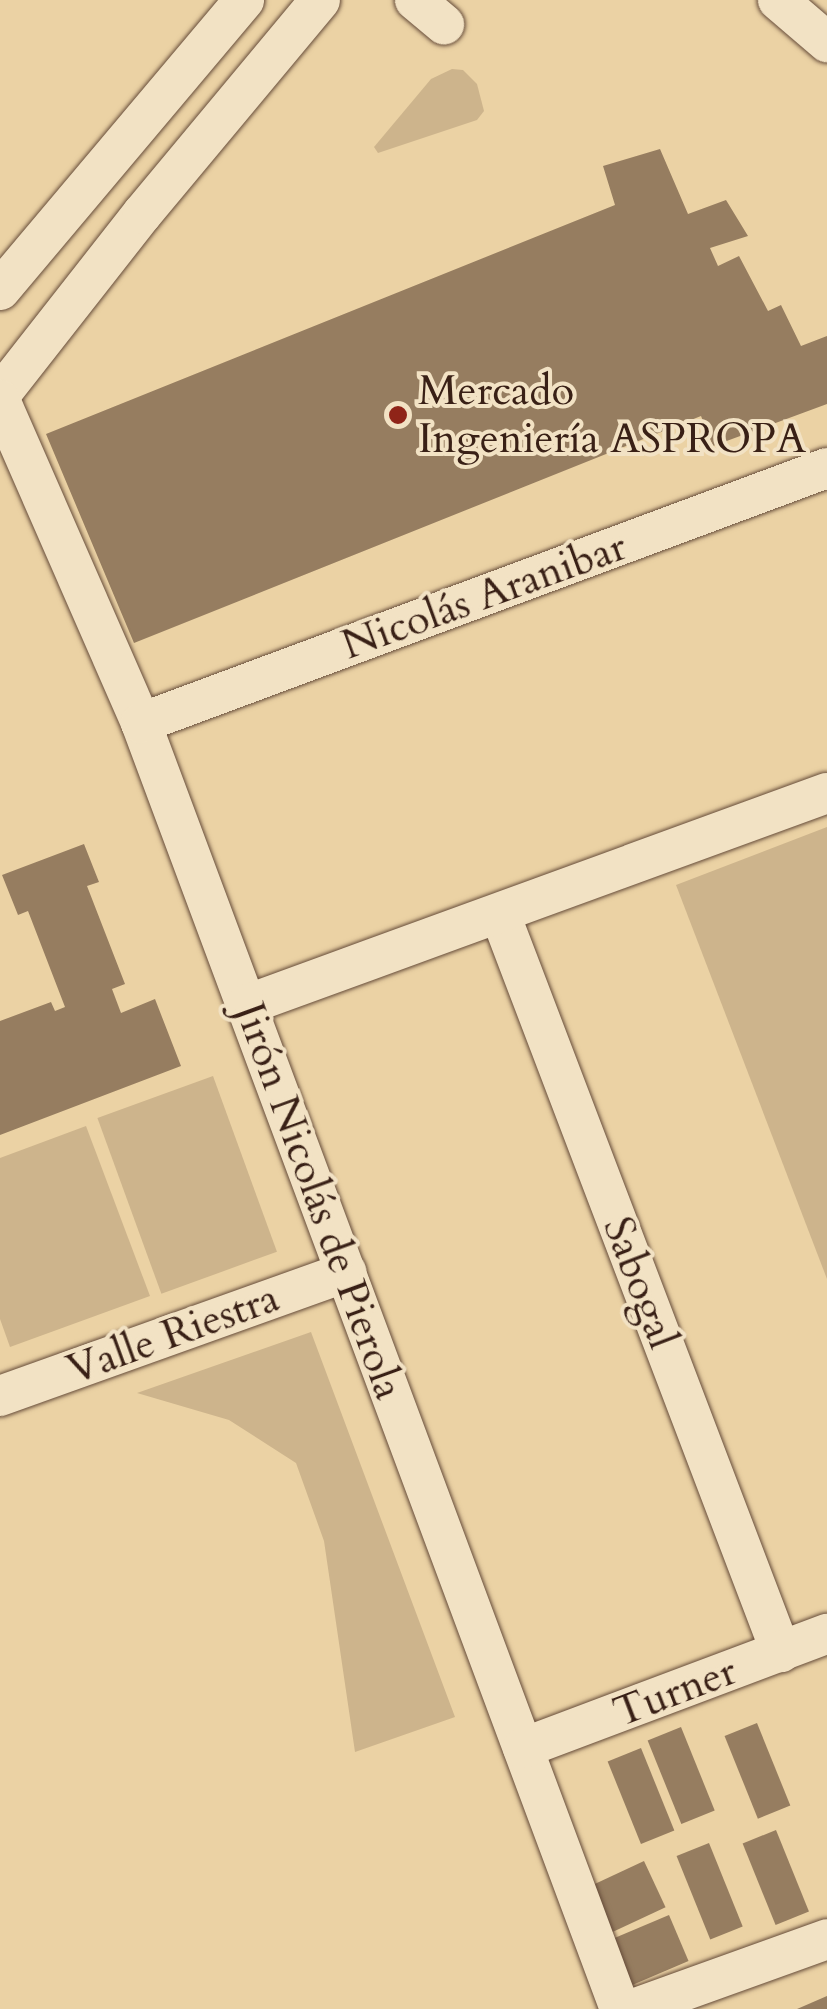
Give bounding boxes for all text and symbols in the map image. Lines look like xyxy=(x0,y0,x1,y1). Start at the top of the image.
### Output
place label: Mercado Ingeniería ASPROPA xyxy=(418,366,806,464)
marker: Mercado Ingeniería ASPROPA xyxy=(387,404,409,426)
street label: Nicolás Aranibar xyxy=(335,521,633,671)
street label: Jirón Nicolás de Pierola xyxy=(224,996,414,1406)
street label: Sabogal xyxy=(592,1210,688,1356)
street label: Valle Riestra xyxy=(60,1272,286,1396)
street label: Turner xyxy=(606,1646,744,1738)

